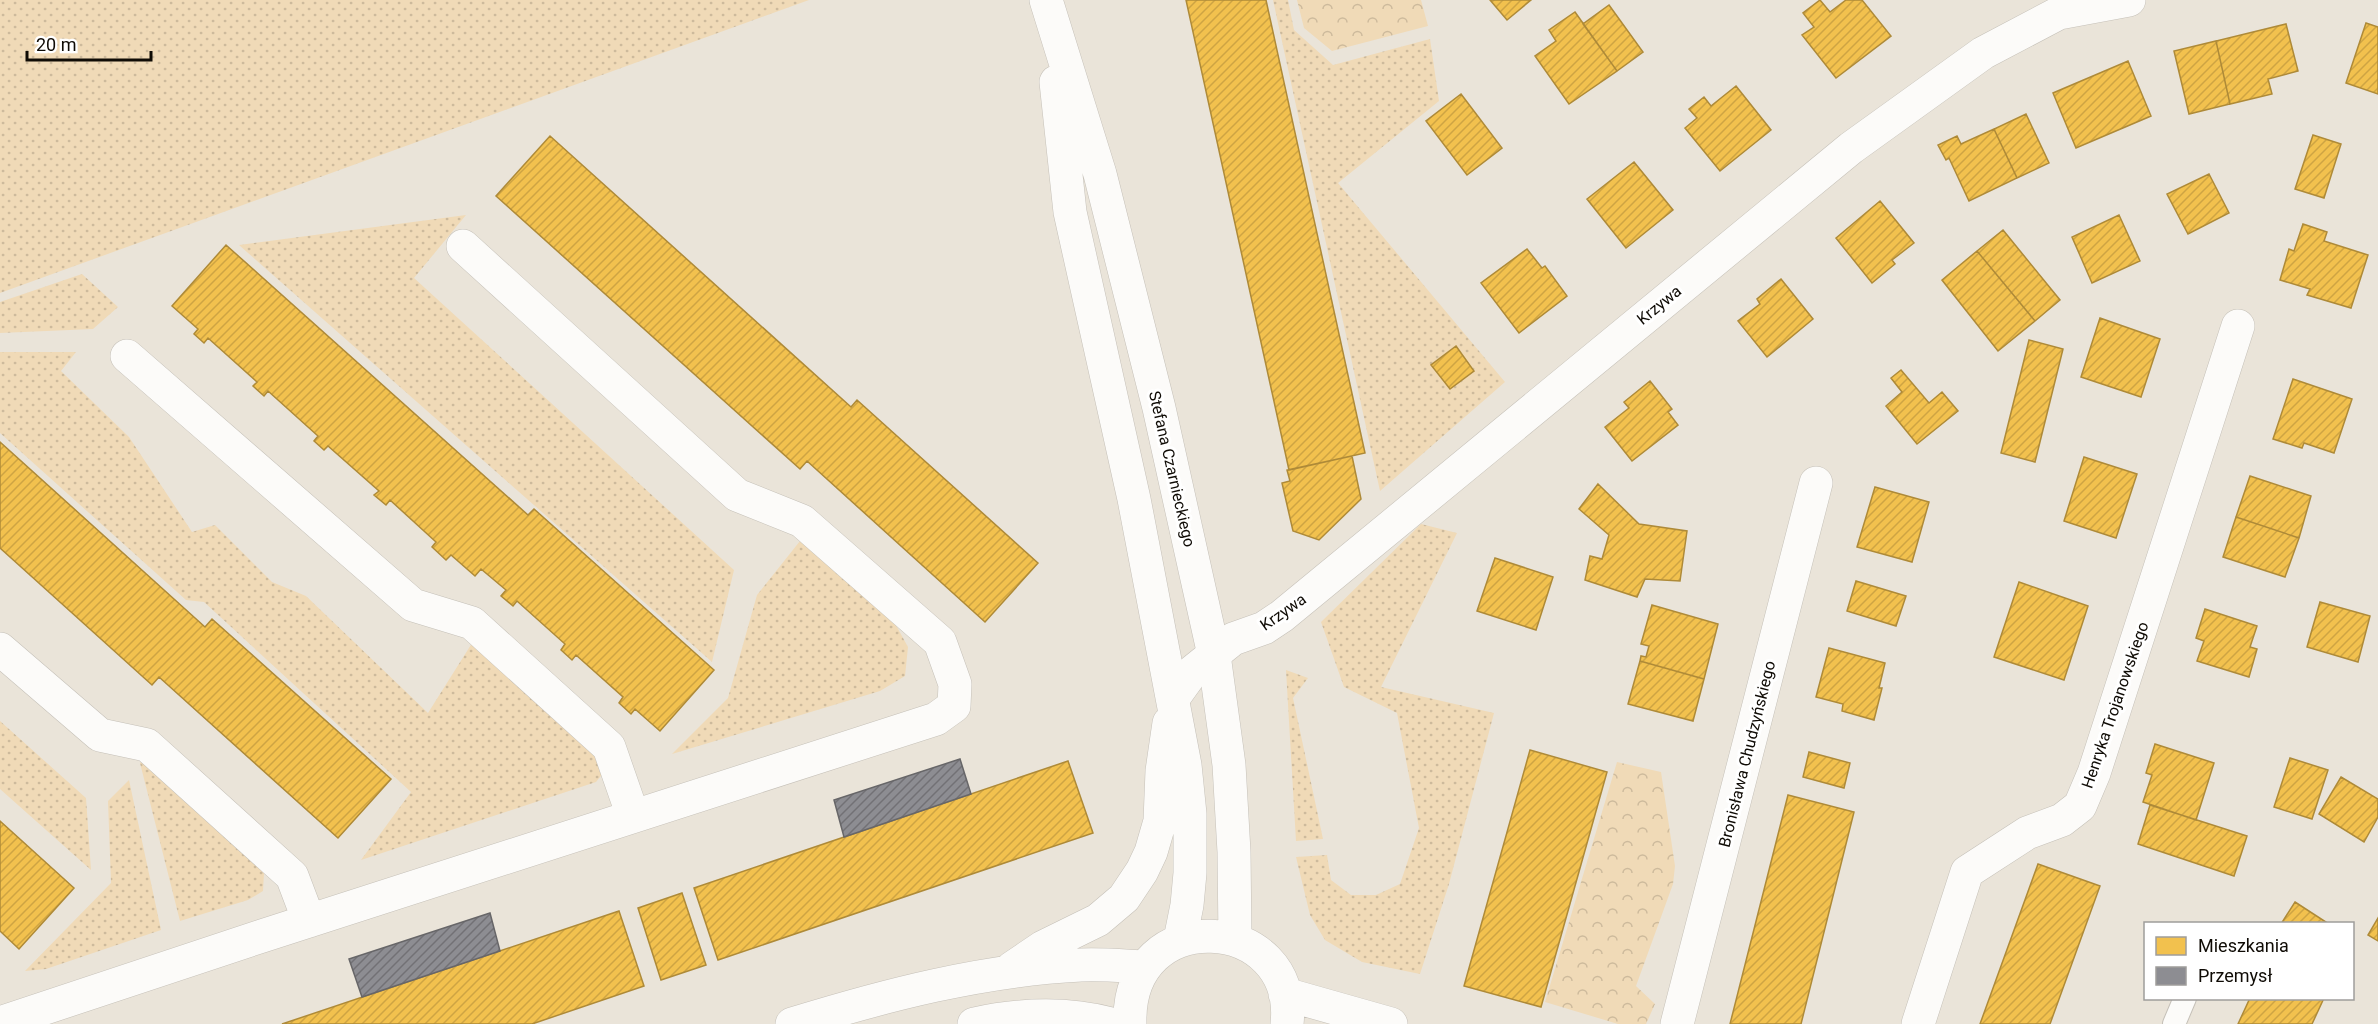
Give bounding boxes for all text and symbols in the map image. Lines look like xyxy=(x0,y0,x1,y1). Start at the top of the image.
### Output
scale bar xyxy=(27,24,152,62)
text: 20 m xyxy=(36,34,76,55)
street label: Krzywa xyxy=(1633,281,1685,329)
street label: Stefana Czarnieckiego xyxy=(1145,389,1199,549)
street label: Krzywa xyxy=(1256,589,1310,635)
street label: Henryka Trojanowskiego xyxy=(2078,619,2152,791)
street label: Bronisława Chudzyńskiego xyxy=(1715,659,1779,849)
legend xyxy=(2144,922,2354,1000)
text: Mieszkania xyxy=(2198,935,2289,956)
text: Przemysł xyxy=(2198,965,2272,986)

